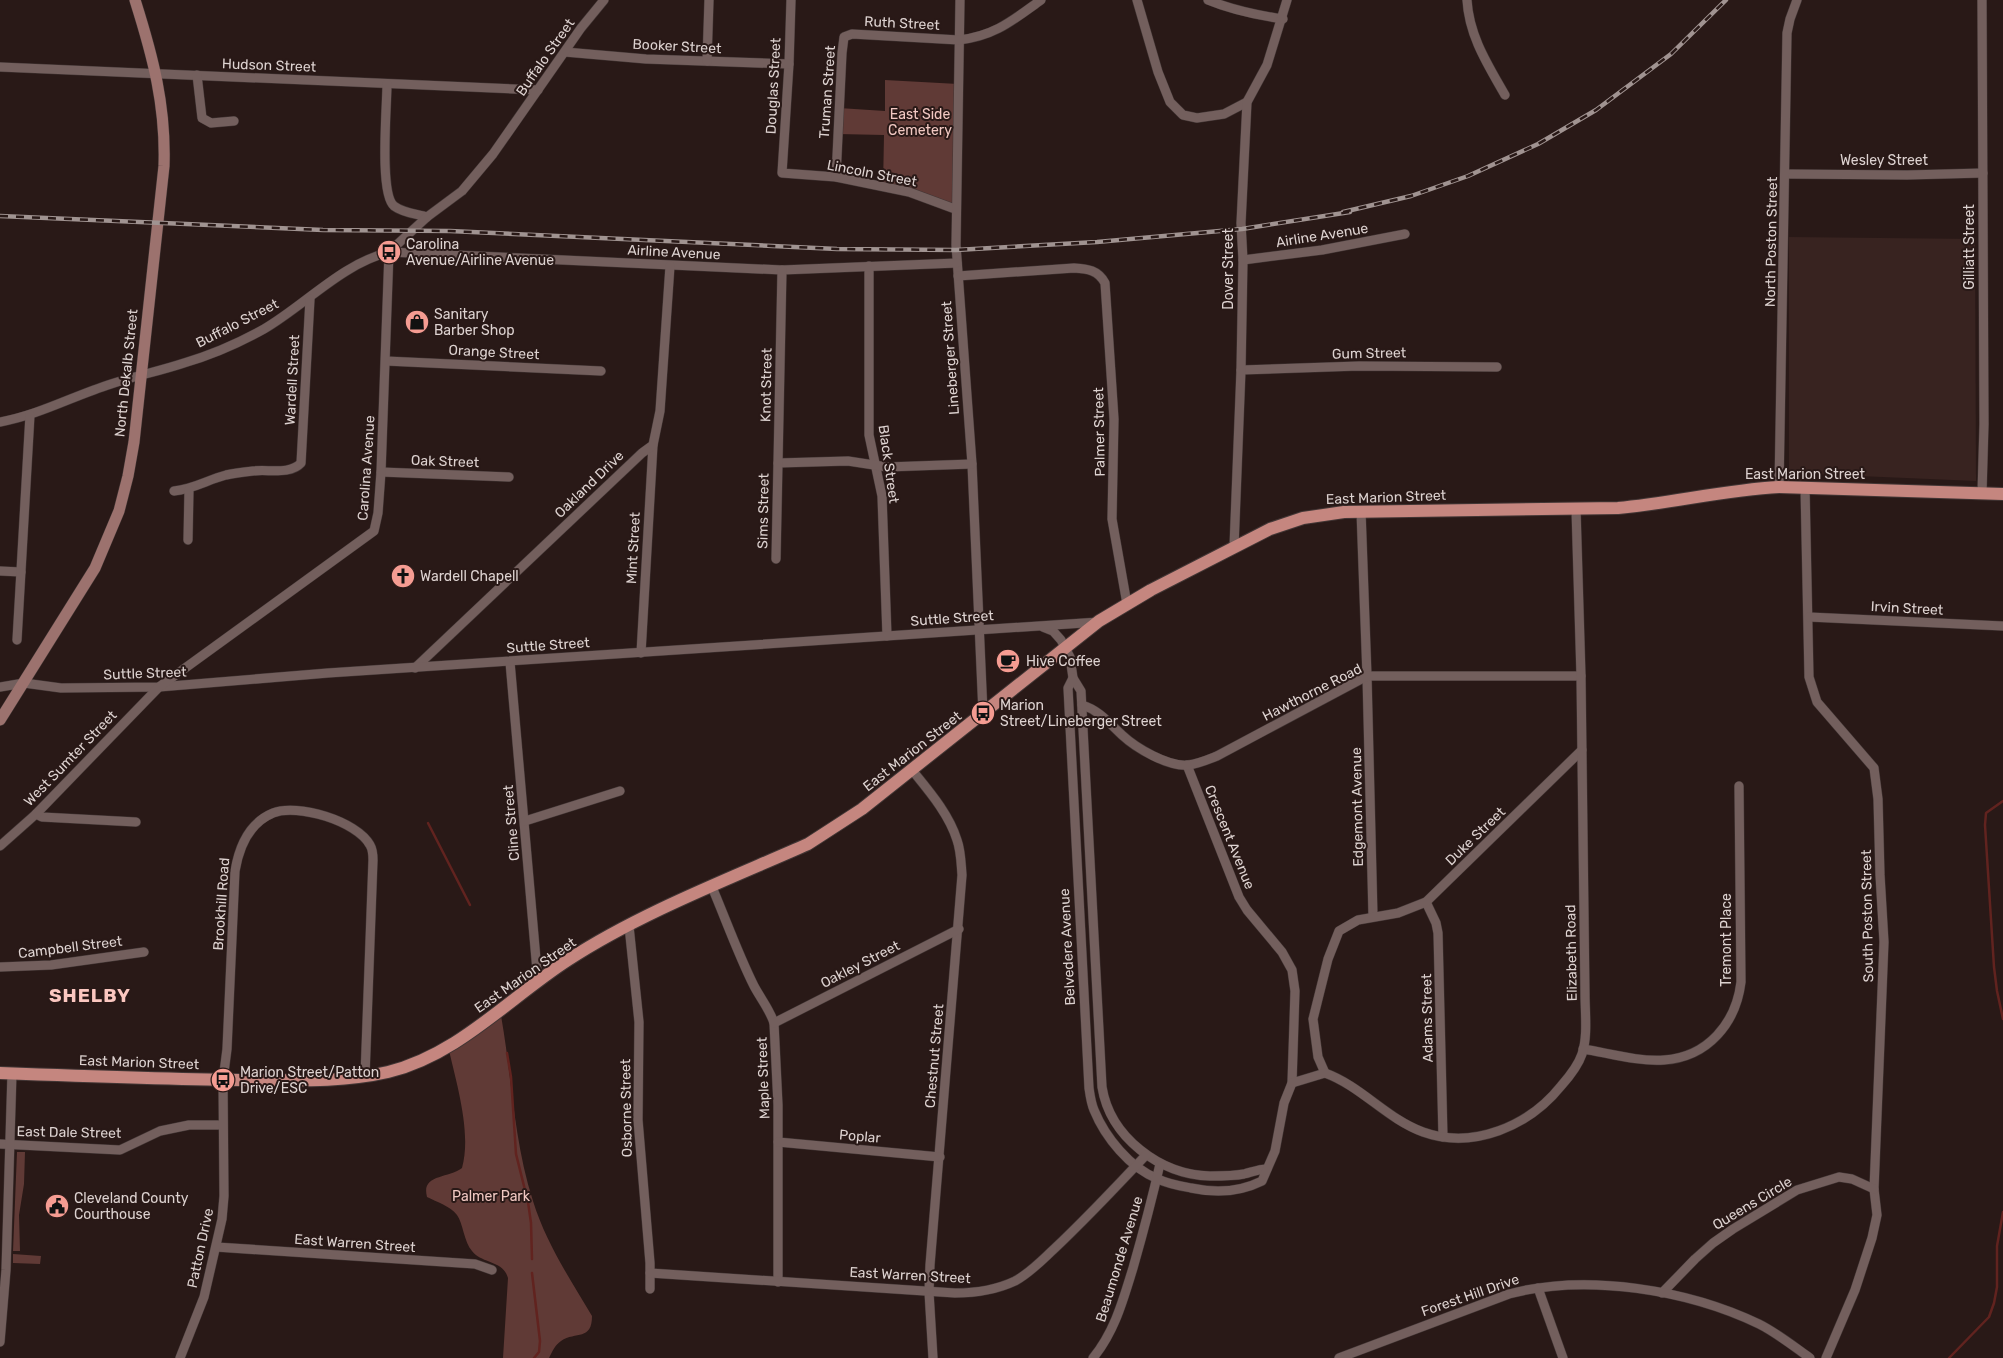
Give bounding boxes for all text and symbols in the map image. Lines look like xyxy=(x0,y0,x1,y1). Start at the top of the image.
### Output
street label: Ruth Street xyxy=(864,13,941,34)
street label: Buffalo Street xyxy=(513,15,579,99)
street label: Booker Street xyxy=(632,36,722,57)
street label: Douglas Street xyxy=(762,37,785,135)
street label: Truman Street xyxy=(816,44,839,139)
street label: Hudson Street xyxy=(222,55,317,76)
park label: East Side Cemetery xyxy=(888,106,952,139)
street label: Wesley Street xyxy=(1840,152,1929,169)
street label: Lincoln Street xyxy=(825,156,919,191)
street label: North Poston Street xyxy=(1762,176,1781,307)
street label: Gilliatt Street xyxy=(1961,204,1978,290)
street label: Airline Avenue xyxy=(1275,220,1370,251)
street label: Dover Street xyxy=(1220,228,1237,310)
place label: Carolina Avenue/Airline Avenue xyxy=(406,236,554,269)
bus stop icon: Carolina Avenue/Airline Avenue xyxy=(376,239,402,265)
street label: Airline Avenue xyxy=(627,242,721,263)
street label: Buffalo Street xyxy=(193,295,282,352)
street label: Lineberger Street xyxy=(938,300,963,415)
place label: Sanitary Barber Shop xyxy=(434,306,515,339)
street label: North Dekalb Street xyxy=(111,308,142,438)
shop icon: Sanitary Barber Shop xyxy=(404,309,430,335)
street label: Wardell Street xyxy=(282,334,303,426)
street label: Orange Street xyxy=(448,342,540,363)
street label: Gum Street xyxy=(1332,344,1407,363)
street label: Knot Street xyxy=(757,347,776,422)
street label: Palmer Street xyxy=(1090,387,1109,477)
street label: Carolina Avenue xyxy=(354,415,379,521)
street label: Black Street xyxy=(875,424,903,505)
street label: Oakland Drive xyxy=(551,447,628,522)
street label: Oak Street xyxy=(411,452,480,471)
street label: East Marion Street xyxy=(1745,466,1866,483)
street label: Sims Street xyxy=(754,473,773,549)
street label: East Marion Street xyxy=(1326,487,1447,508)
street label: Mint Street xyxy=(623,511,644,585)
church icon: Wardell Chapell xyxy=(390,563,416,589)
place label: Wardell Chapell xyxy=(420,568,519,585)
street label: Irvin Street xyxy=(1870,598,1944,619)
street label: Suttle Street xyxy=(910,607,995,630)
street label: Suttle Street xyxy=(506,634,591,657)
cafe icon: Hive Coffee xyxy=(995,648,1021,674)
place label: Hive Coffee xyxy=(1026,653,1101,670)
street label: Hawthorne Road xyxy=(1260,660,1365,725)
street label: Suttle Street xyxy=(103,664,187,683)
place label: Marion Street/Lineberger Street xyxy=(1000,697,1162,730)
bus stop icon: Marion Street/Lineberger Street xyxy=(970,700,996,726)
street label: West Sumter Street xyxy=(20,707,121,810)
street label: East Marion Street xyxy=(860,707,965,795)
street label: Edgemont Avenue xyxy=(1348,747,1367,867)
street label: Crescent Avenue xyxy=(1201,783,1258,892)
street label: Cline Street xyxy=(500,784,523,862)
street label: Duke Street xyxy=(1442,803,1509,869)
street label: South Poston Street xyxy=(1858,849,1877,982)
street label: Brookhill Road xyxy=(210,857,233,951)
street label: Belvedere Avenue xyxy=(1056,888,1079,1006)
street label: Tremont Place xyxy=(1718,893,1735,987)
street label: Elizabeth Road xyxy=(1562,904,1581,1002)
street label: Campbell Street xyxy=(17,933,124,962)
street label: East Marion Street xyxy=(471,934,580,1017)
street label: Oakley Street xyxy=(818,937,903,992)
street label: Adams Street xyxy=(1418,973,1437,1063)
district label: SHELBY xyxy=(49,984,131,1007)
street label: Chestnut Street xyxy=(921,1003,948,1109)
street label: Maple Street xyxy=(754,1036,773,1119)
street label: East Marion Street xyxy=(79,1052,200,1073)
street label: Osborne Street xyxy=(617,1058,636,1157)
place label: Marion Street/Patton Drive/ESC xyxy=(240,1064,379,1097)
bus stop icon: Marion Street/Patton Drive/ESC xyxy=(210,1067,236,1093)
street label: East Dale Street xyxy=(16,1123,122,1142)
street label: Poplar xyxy=(838,1126,882,1147)
street label: Queens Circle xyxy=(1710,1173,1795,1234)
park label: Palmer Park xyxy=(452,1188,531,1205)
place label: Cleveland County Courthouse xyxy=(74,1190,189,1223)
public building icon: Cleveland County Courthouse xyxy=(44,1193,70,1219)
street label: Beaumonde Avenue xyxy=(1092,1194,1147,1324)
street label: Patton Drive xyxy=(184,1207,217,1290)
street label: East Warren Street xyxy=(294,1231,417,1256)
street label: East Warren Street xyxy=(849,1264,972,1287)
street label: Forest Hill Drive xyxy=(1419,1271,1521,1320)

